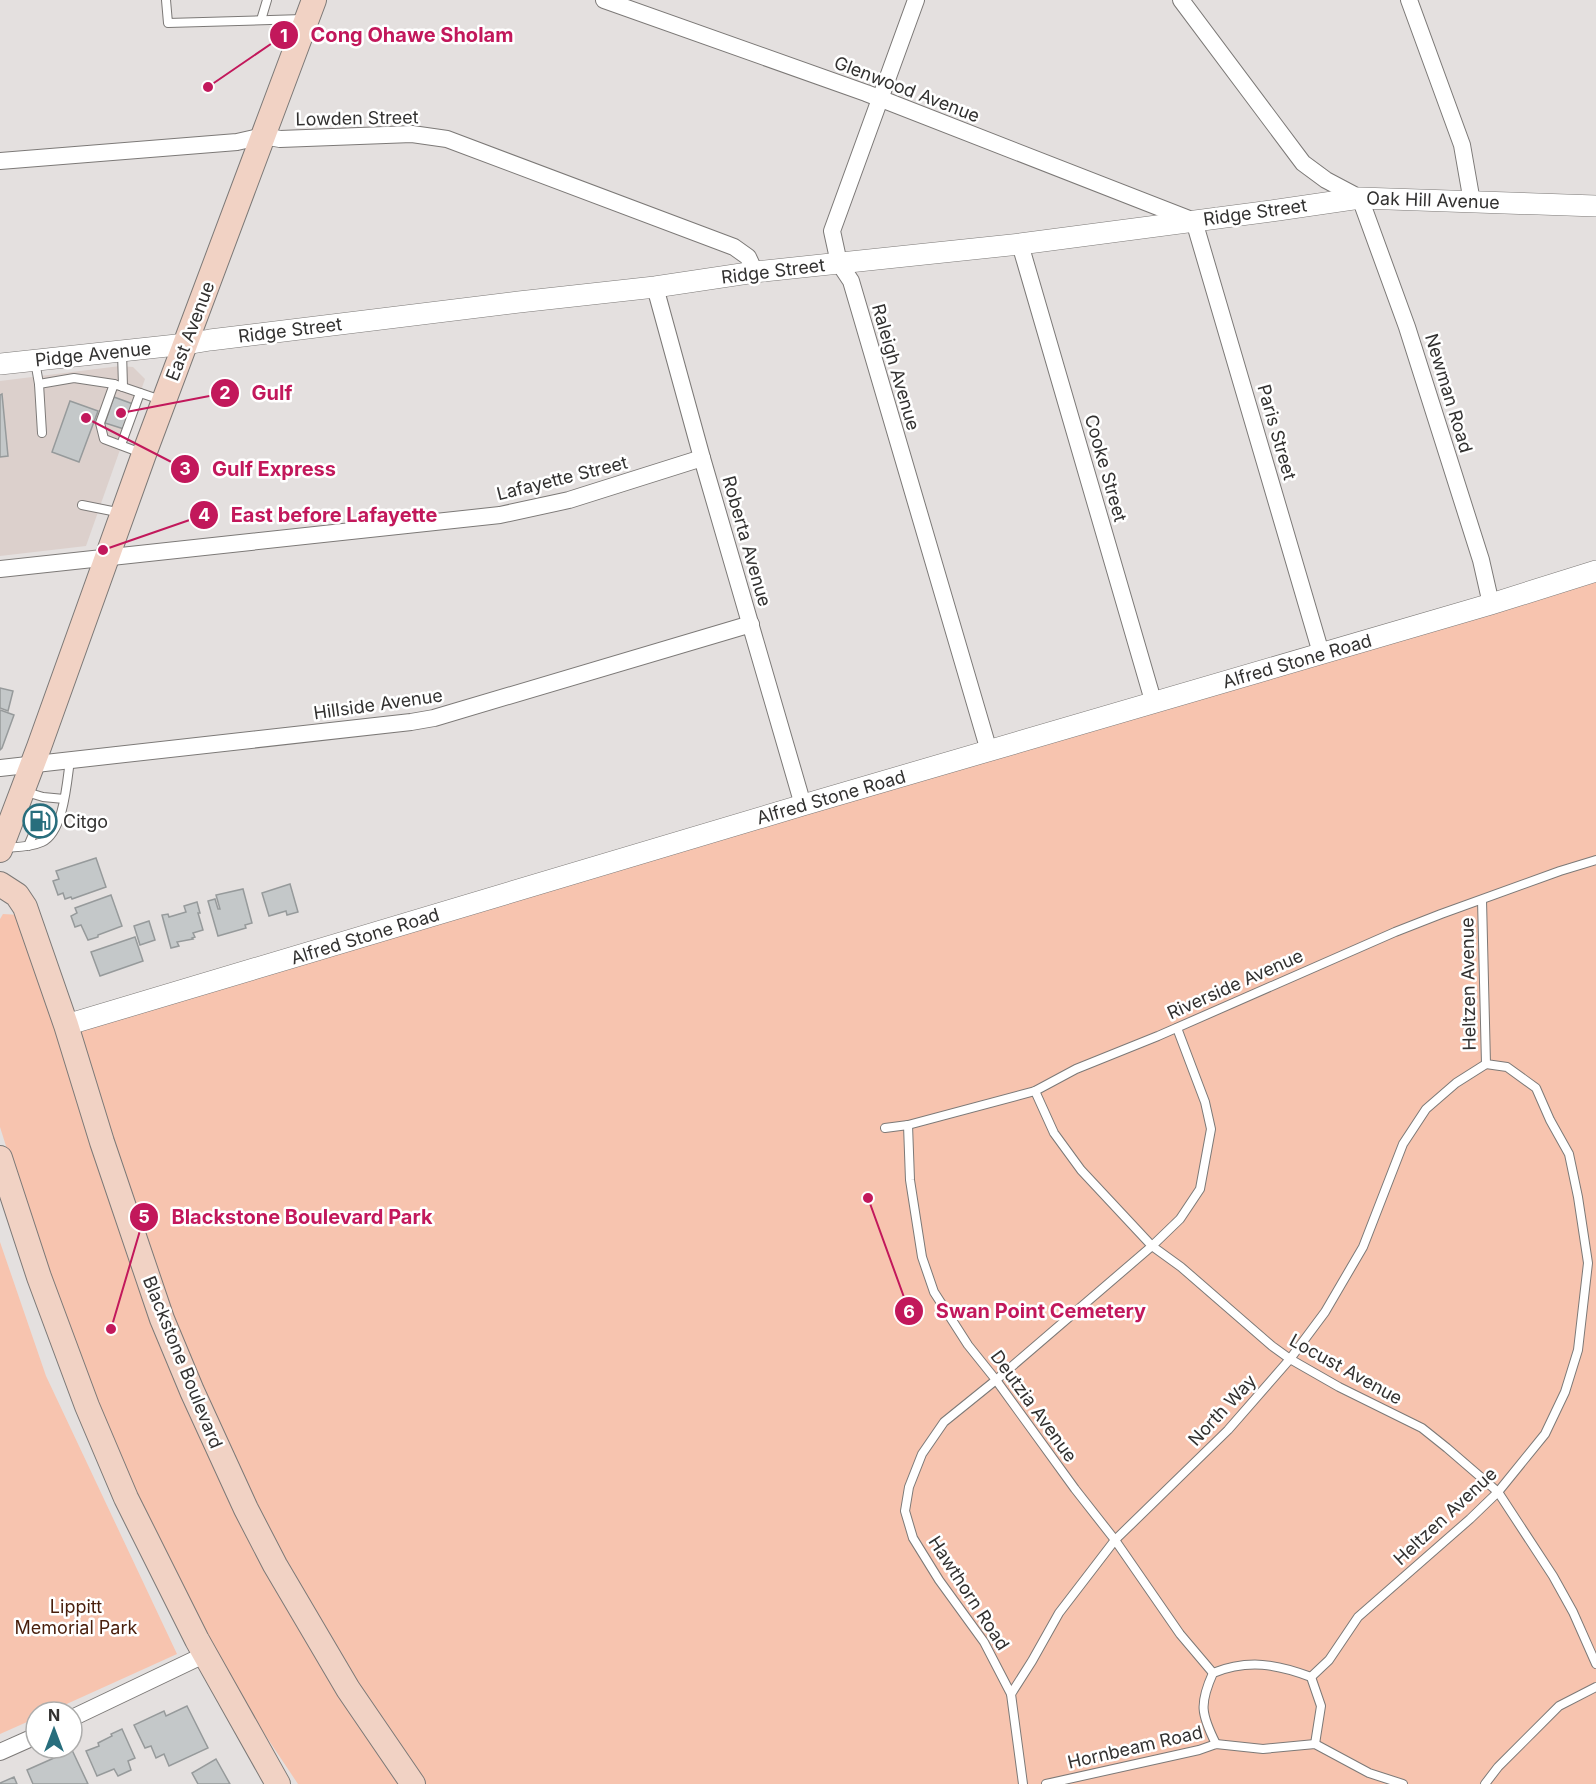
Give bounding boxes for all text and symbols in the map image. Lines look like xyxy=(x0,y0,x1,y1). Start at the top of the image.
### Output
callout: Cong Ohawe Sholam xyxy=(269,16,526,54)
text: Cong Ohawe Sholam xyxy=(311,23,513,47)
text: 1 xyxy=(280,25,288,46)
street label: Glenwood Avenue xyxy=(831,52,983,126)
street label: Lowden Street xyxy=(295,106,419,130)
street label: Oak Hill Avenue xyxy=(1366,187,1500,213)
street label: Ridge Street xyxy=(1202,194,1308,230)
street label: Ridge Street xyxy=(720,254,826,288)
street label: East Avenue xyxy=(161,278,219,384)
street label: Raleigh Avenue xyxy=(868,301,924,433)
street label: Ridge Street xyxy=(237,313,343,347)
street label: Newman Road xyxy=(1421,331,1477,455)
street label: Pidge Avenue xyxy=(34,337,152,371)
callout: Gulf xyxy=(210,374,304,412)
text: Gulf xyxy=(252,381,292,405)
text: 2 xyxy=(219,382,231,403)
street label: Paris Street xyxy=(1253,382,1301,482)
street label: Cooke Street xyxy=(1081,412,1131,524)
callout: Gulf Express xyxy=(170,450,348,488)
street label: Lafayette Street xyxy=(494,452,630,504)
text: Gulf Express xyxy=(212,457,336,481)
text: 3 xyxy=(179,458,191,479)
street label: Roberta Avenue xyxy=(718,473,776,609)
callout: East before Lafayette xyxy=(189,496,450,534)
text: East before Lafayette xyxy=(231,503,437,527)
text: 4 xyxy=(198,504,210,525)
street label: Alfred Stone Road xyxy=(1220,630,1374,692)
street label: Hillside Avenue xyxy=(312,685,444,723)
street label: Alfred Stone Road xyxy=(754,766,908,828)
fuel station icon: Citgo xyxy=(22,803,58,839)
place label: Citgo xyxy=(63,811,108,832)
street label: Alfred Stone Road xyxy=(288,903,442,969)
street label: Heltzen Avenue xyxy=(1456,917,1480,1051)
street label: Riverside Avenue xyxy=(1164,945,1306,1023)
callout: Blackstone Boulevard Park xyxy=(129,1198,444,1236)
text: Blackstone Boulevard Park xyxy=(171,1205,433,1229)
text: 5 xyxy=(138,1206,150,1227)
street label: Blackstone Boulevard xyxy=(139,1273,227,1451)
callout: Swan Point Cemetery xyxy=(894,1292,1158,1330)
text: Swan Point Cemetery xyxy=(936,1299,1146,1323)
text: 6 xyxy=(903,1301,915,1322)
street label: Locust Avenue xyxy=(1286,1329,1406,1409)
street label: Deutzia Avenue xyxy=(987,1346,1081,1466)
street label: North Way xyxy=(1184,1370,1260,1450)
street label: Heltzen Avenue xyxy=(1389,1463,1501,1569)
street label: Hawthorn Road xyxy=(924,1532,1014,1654)
park label: Lippitt Memorial Park xyxy=(15,1596,138,1638)
north arrow xyxy=(24,1700,84,1760)
text: N xyxy=(48,1705,60,1725)
street label: Hornbeam Road xyxy=(1065,1721,1205,1773)

